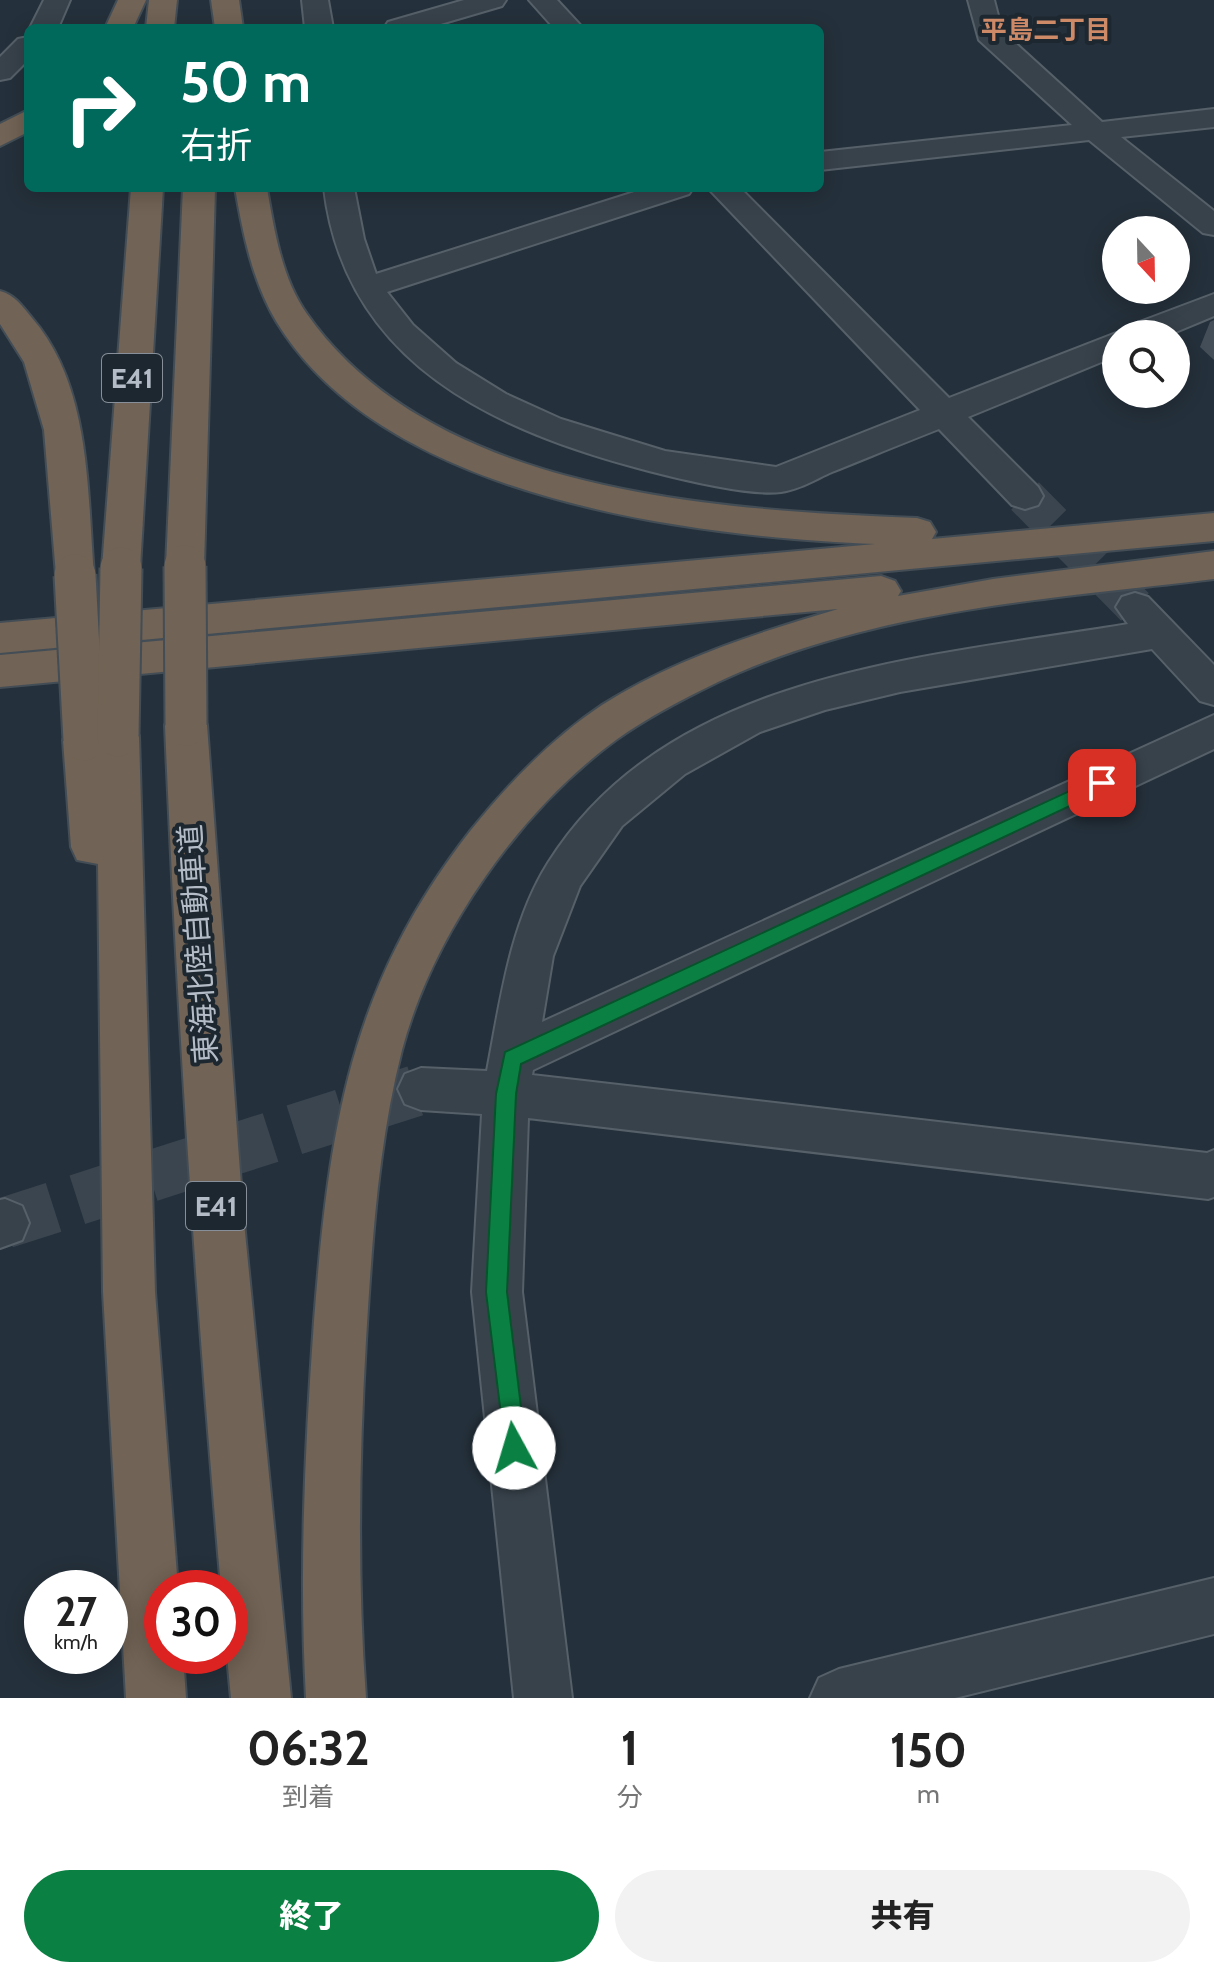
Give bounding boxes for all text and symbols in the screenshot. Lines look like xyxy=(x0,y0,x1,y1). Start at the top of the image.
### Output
district label: 平島二丁目 xyxy=(981,14,1111,46)
text: 50 m xyxy=(180,48,311,116)
icon: right xyxy=(48,56,152,160)
text: 右折 xyxy=(180,123,252,167)
north arrow xyxy=(1102,216,1190,304)
map controls xyxy=(1102,216,1190,408)
button: search xyxy=(1102,320,1190,408)
road number: E41 xyxy=(102,354,162,402)
pin xyxy=(1068,749,1136,817)
icon: arrive xyxy=(1080,761,1124,805)
street label: 東海北陸自動車道 xyxy=(171,823,225,1065)
road number: E41 xyxy=(186,1182,246,1230)
position arrow xyxy=(472,1406,556,1490)
speed limit sign: 30 xyxy=(144,1570,248,1674)
text: 27 xyxy=(55,1587,97,1636)
text: km/h xyxy=(54,1630,98,1654)
text: 06:32 xyxy=(247,1719,370,1777)
text: 1 xyxy=(621,1719,639,1777)
text: 150 xyxy=(890,1721,967,1779)
text: m xyxy=(917,1778,940,1810)
text: 到着 xyxy=(282,1781,334,1813)
text: 分 xyxy=(617,1781,643,1813)
button: 終了 xyxy=(24,1870,599,1962)
button: 共有 xyxy=(615,1870,1190,1962)

